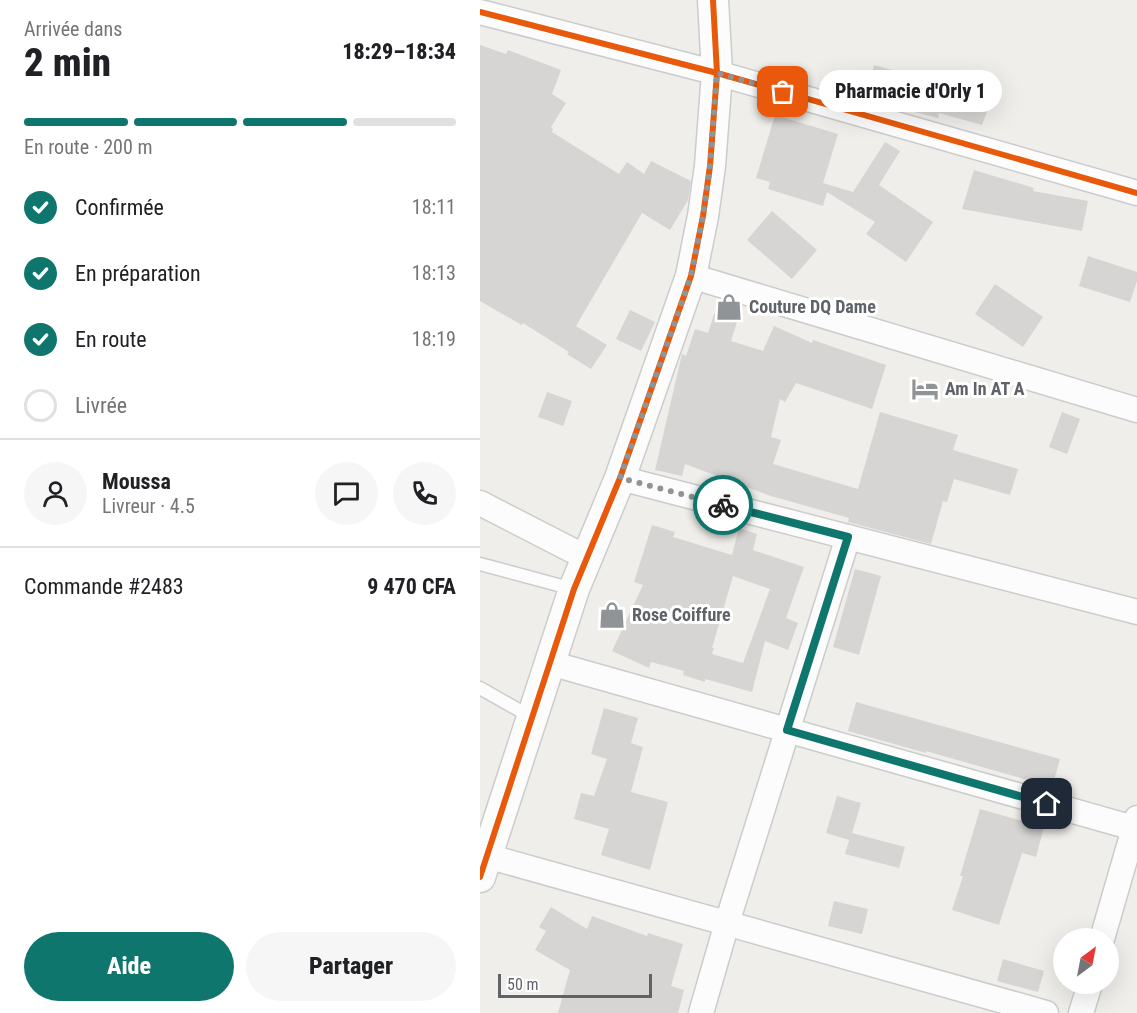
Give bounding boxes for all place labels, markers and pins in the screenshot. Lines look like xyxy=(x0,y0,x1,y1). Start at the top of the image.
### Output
pin xyxy=(757,66,808,117)
callout: Pharmacie d'Orly 1 xyxy=(819,71,1002,113)
shop icon: Couture DQ Dame xyxy=(714,292,744,322)
place label: Couture DQ Dame xyxy=(749,296,876,317)
hotel icon: Am In AT A xyxy=(910,374,940,404)
place label: Am In AT A xyxy=(945,378,1025,399)
shop icon: Rose Coiffure xyxy=(597,600,627,630)
place label: Rose Coiffure xyxy=(632,604,731,625)
pin xyxy=(1021,778,1072,829)

